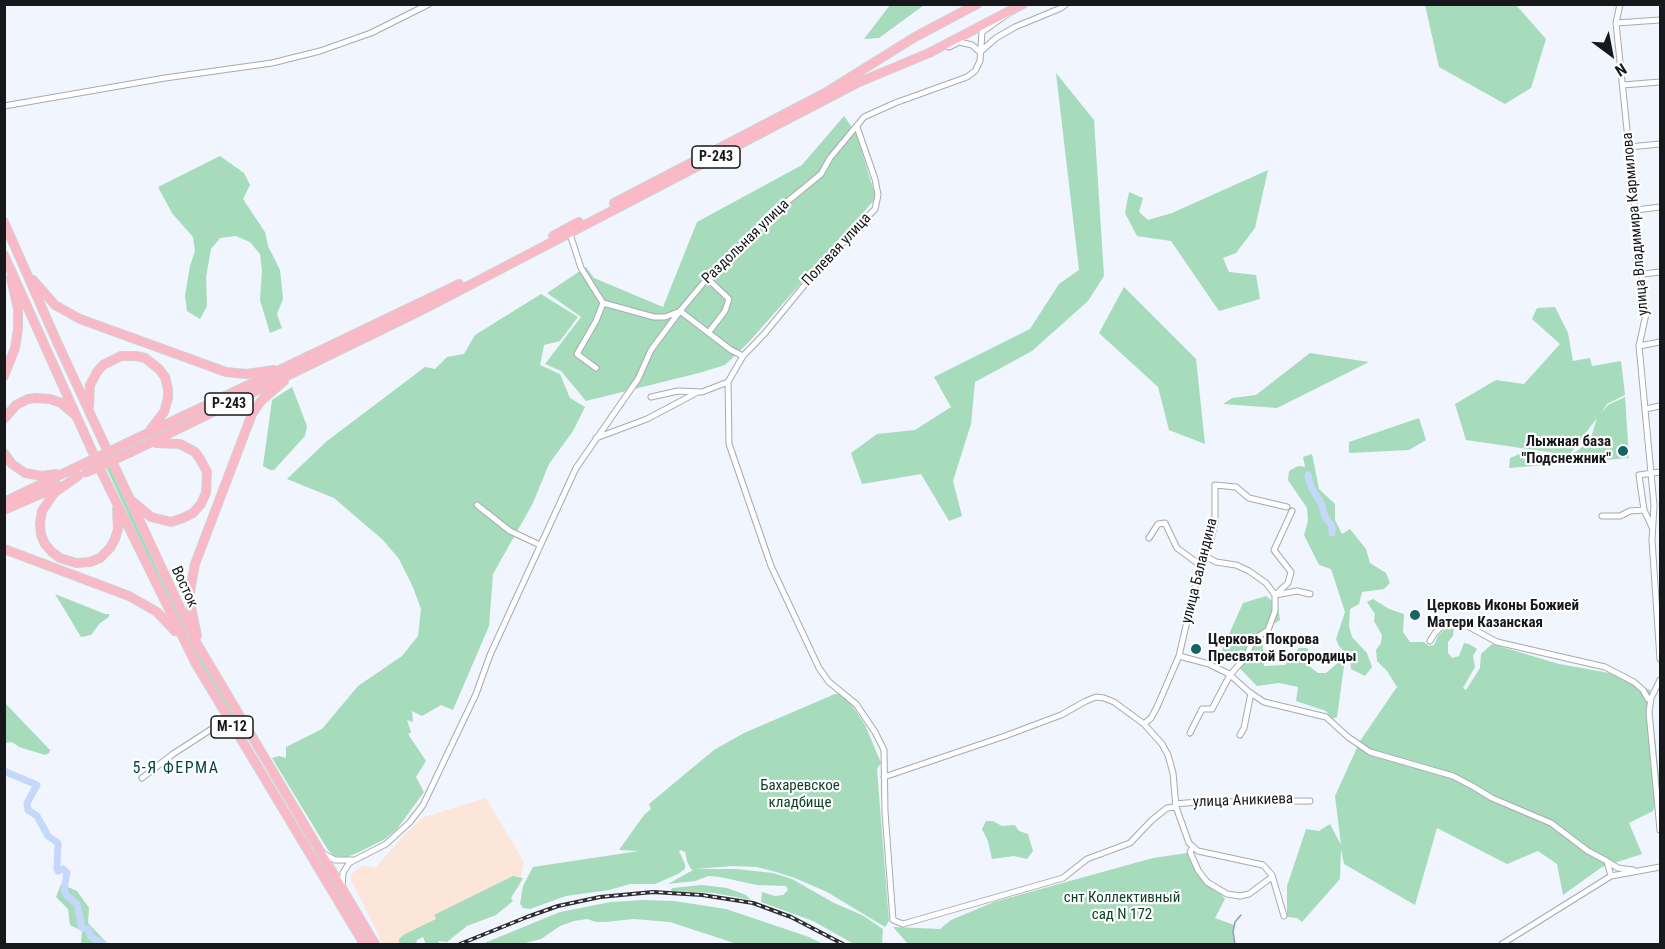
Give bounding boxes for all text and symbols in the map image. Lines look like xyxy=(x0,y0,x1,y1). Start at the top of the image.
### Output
north arrow xyxy=(1581,24,1641,84)
text: N xyxy=(1612,59,1630,80)
street label: улица Владимира Кармилова xyxy=(1619,132,1653,316)
road number: Р-243 xyxy=(692,146,740,168)
street label: Раздольная улица xyxy=(699,196,793,288)
street label: Полевая улица xyxy=(799,210,875,290)
road number: Р-243 xyxy=(205,393,253,415)
place label: Лыжная база "Подснежник" xyxy=(1521,433,1611,468)
marker: Лыжная база "Подснежник" xyxy=(1616,444,1630,458)
street label: улица Баландина xyxy=(1178,516,1222,626)
street label: Восток xyxy=(167,564,201,610)
place label: Церковь Иконы Божией Матери Казанская xyxy=(1427,597,1579,632)
marker: Церковь Иконы Божией Матери Казанская xyxy=(1408,608,1422,622)
place label: Церковь Покрова Пресвятой Богородицы xyxy=(1208,631,1356,666)
marker: Церковь Покрова Пресвятой Богородицы xyxy=(1189,642,1203,656)
road number: М-12 xyxy=(211,716,253,738)
district label: 5-Я ФЕРМА xyxy=(132,759,220,779)
park label: Бахаревское кладбище xyxy=(760,777,840,812)
street label: улица Аникиева xyxy=(1193,790,1293,812)
park label: снт Коллективный сад N 172 xyxy=(1064,889,1180,924)

